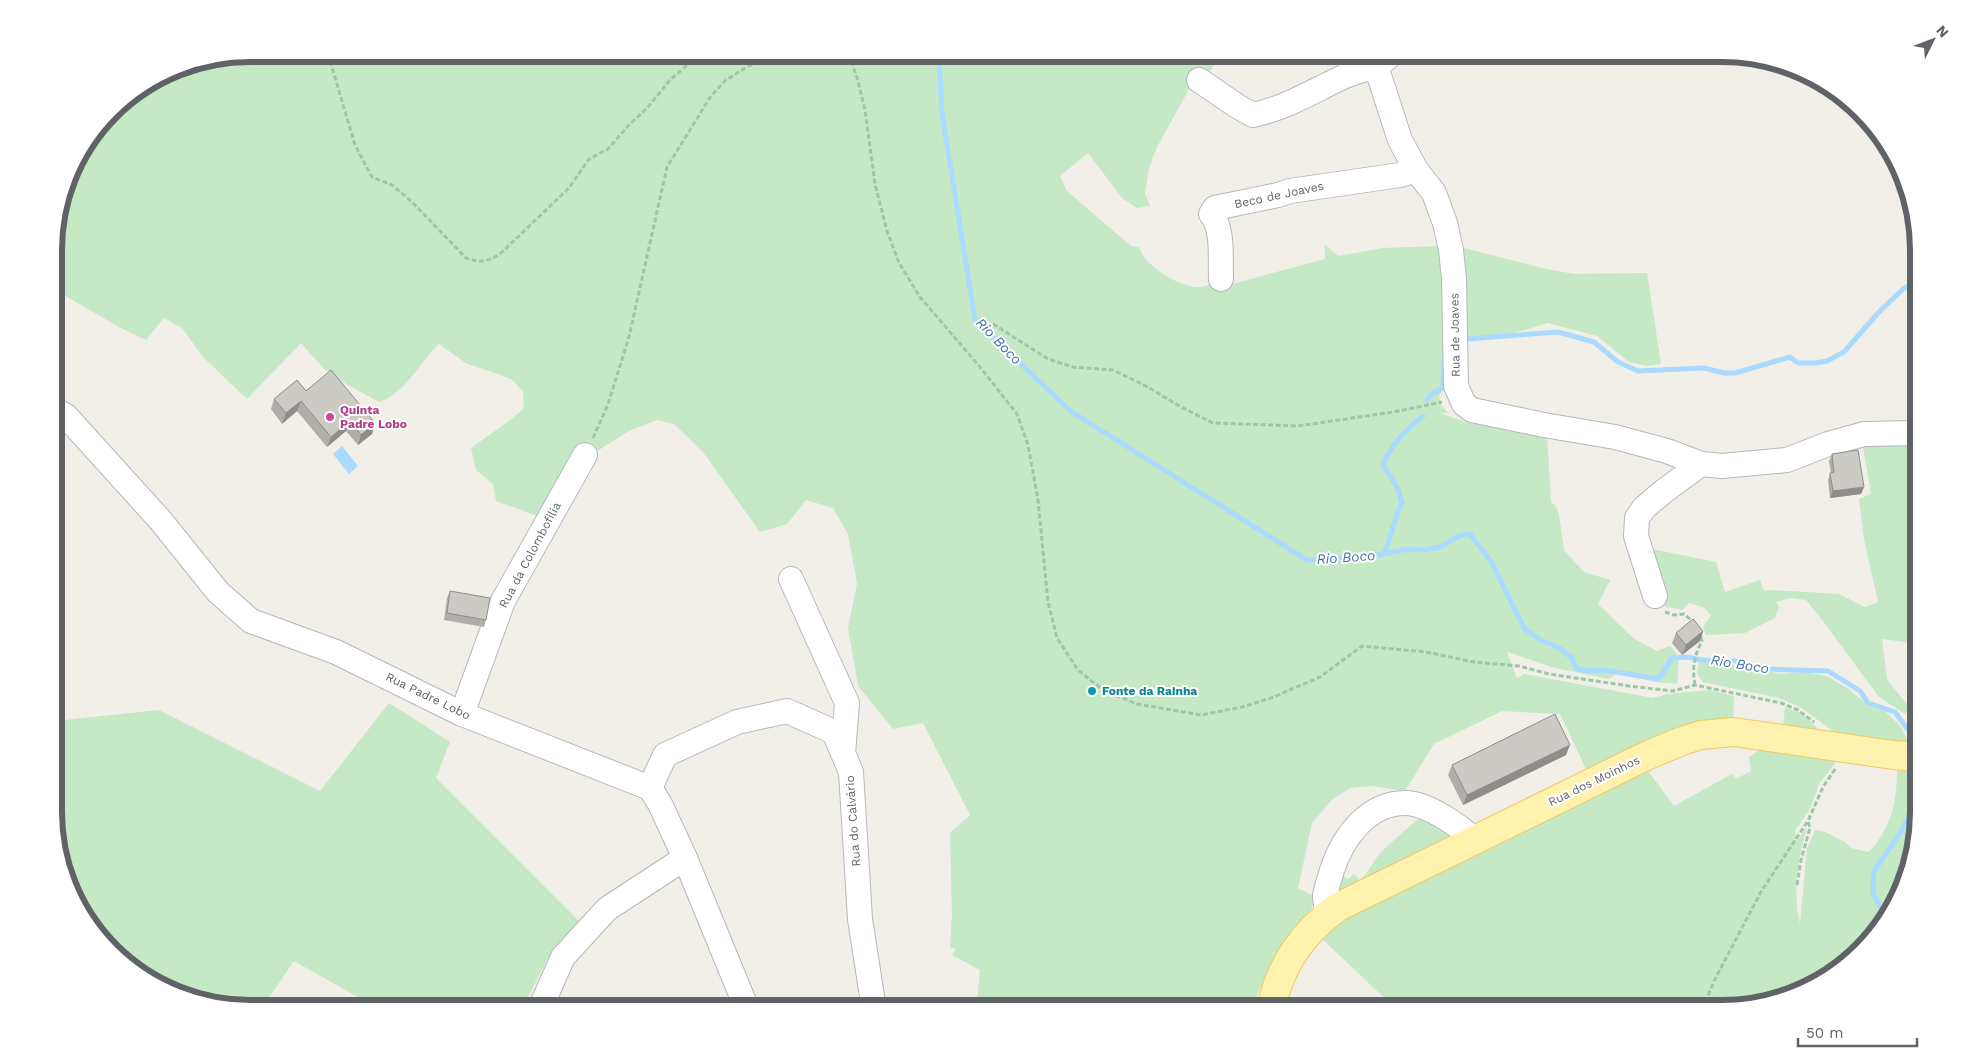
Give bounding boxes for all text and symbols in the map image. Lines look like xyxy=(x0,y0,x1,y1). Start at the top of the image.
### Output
north arrow xyxy=(1908,15,1958,65)
text: N xyxy=(1933,22,1952,41)
street label: Beco de Joaves xyxy=(1233,179,1325,211)
street label: Rua de Joaves xyxy=(1447,293,1463,377)
water label: Rio Boco xyxy=(973,314,1025,368)
place label: Quinta Padre Lobo xyxy=(340,403,407,431)
marker: Quinta Padre Lobo xyxy=(324,411,336,423)
street label: Rua da Colombofilia xyxy=(496,499,564,610)
water label: Rio Boco xyxy=(1316,547,1376,567)
water label: Rio Boco xyxy=(1710,652,1770,676)
street label: Rua Padre Lobo xyxy=(384,670,472,722)
place label: Fonte da Rainha xyxy=(1102,684,1197,698)
marker: Fonte da Rainha xyxy=(1086,685,1098,697)
street label: Rua dos Moinhos xyxy=(1546,753,1642,809)
street label: Rua do Calvário xyxy=(843,775,863,867)
scale bar xyxy=(1798,1016,1917,1048)
text: 50 m xyxy=(1806,1024,1843,1042)

